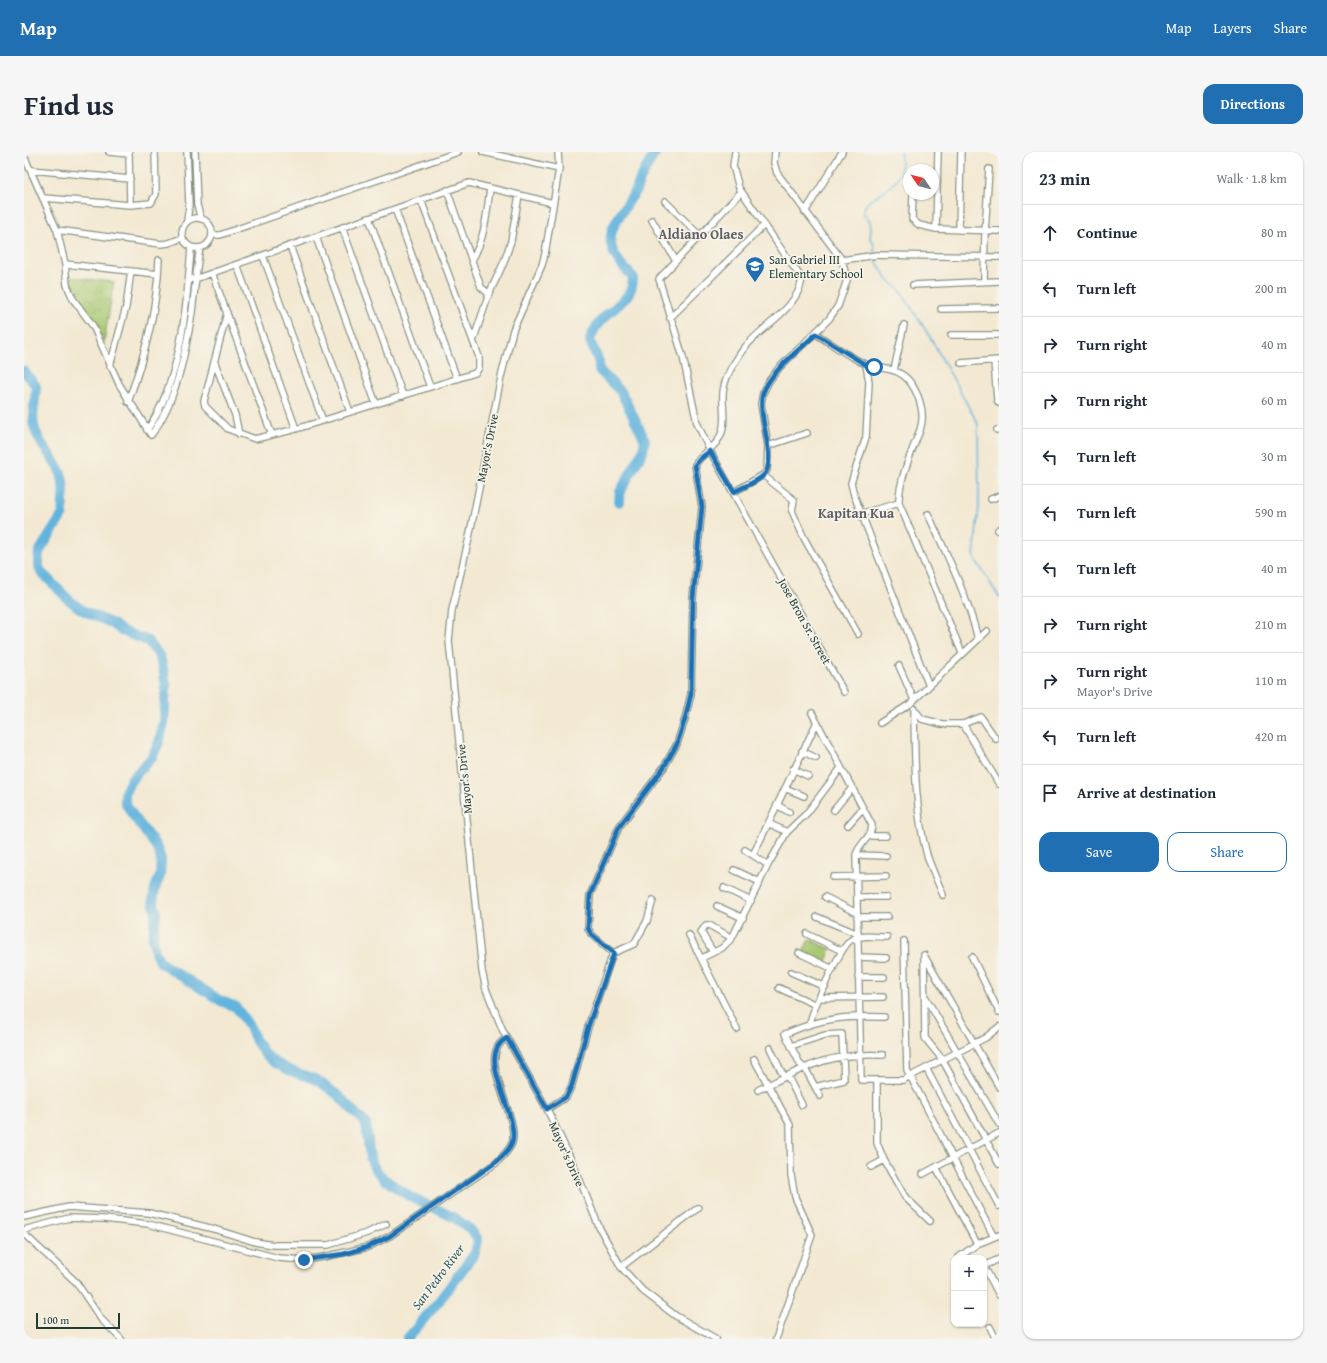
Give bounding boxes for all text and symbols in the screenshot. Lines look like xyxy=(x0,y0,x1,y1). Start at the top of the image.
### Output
text: Map xyxy=(20,14,57,42)
text: Map xyxy=(1166,18,1192,38)
text: Layers xyxy=(1214,18,1252,38)
text: Share xyxy=(1274,18,1307,38)
text: Find us xyxy=(24,84,114,125)
button: Directions xyxy=(1203,84,1303,124)
north arrow xyxy=(903,164,939,200)
text: 23 min xyxy=(1039,166,1090,191)
text: Walk · 1.8 km xyxy=(1216,169,1287,188)
icon: ahead xyxy=(1039,222,1061,244)
text: Continue xyxy=(1077,222,1138,243)
text: 80 m xyxy=(1261,223,1287,242)
district label: Aldiano Olaes xyxy=(659,224,743,244)
place label: San Gabriel III Elementary School xyxy=(769,251,864,282)
school or university icon: San Gabriel III Elementary School xyxy=(744,255,766,283)
icon: left xyxy=(1039,278,1061,300)
text: Turn left xyxy=(1077,278,1136,299)
text: 200 m xyxy=(1255,279,1287,298)
icon: right xyxy=(1039,334,1061,356)
text: Turn right xyxy=(1077,334,1148,355)
text: 40 m xyxy=(1261,335,1287,354)
route start xyxy=(865,358,883,376)
icon: right xyxy=(1039,390,1061,412)
text: Turn right xyxy=(1077,390,1148,411)
text: 60 m xyxy=(1261,391,1287,410)
street label: Mayor's Drive xyxy=(472,412,502,484)
icon: left xyxy=(1039,446,1061,468)
text: Turn left xyxy=(1077,446,1136,467)
text: 30 m xyxy=(1261,447,1287,466)
icon: left xyxy=(1039,502,1061,524)
text: Turn left xyxy=(1077,502,1136,523)
district label: Kapitan Kua xyxy=(818,503,895,523)
text: 590 m xyxy=(1255,503,1287,522)
icon: left xyxy=(1039,558,1061,580)
text: Turn left xyxy=(1077,558,1136,579)
text: 40 m xyxy=(1261,559,1287,578)
street label: Jose Bron Sr. Street xyxy=(773,573,836,668)
icon: right xyxy=(1039,614,1061,636)
text: Turn right xyxy=(1077,614,1148,635)
text: 210 m xyxy=(1255,615,1287,634)
text: Turn right xyxy=(1077,661,1148,682)
icon: right xyxy=(1039,670,1061,692)
text: 110 m xyxy=(1255,671,1287,690)
text: Mayor's Drive xyxy=(1077,682,1153,701)
icon: left xyxy=(1039,726,1061,748)
text: Turn left xyxy=(1077,726,1136,747)
text: 420 m xyxy=(1255,727,1287,746)
street label: Mayor's Drive xyxy=(452,743,476,815)
icon: arrive xyxy=(1039,782,1061,804)
text: Arrive at destination xyxy=(1077,782,1216,803)
button: Save xyxy=(1039,832,1159,872)
button: Share xyxy=(1167,832,1287,872)
street label: Mayor's Drive xyxy=(545,1119,589,1190)
water label: San Pedro River xyxy=(407,1239,470,1314)
route end xyxy=(295,1251,313,1269)
map controls xyxy=(951,1255,987,1327)
button: + xyxy=(951,1255,987,1291)
button: − xyxy=(951,1291,987,1327)
scale bar xyxy=(36,1311,120,1330)
text: 100 m xyxy=(42,1312,69,1328)

